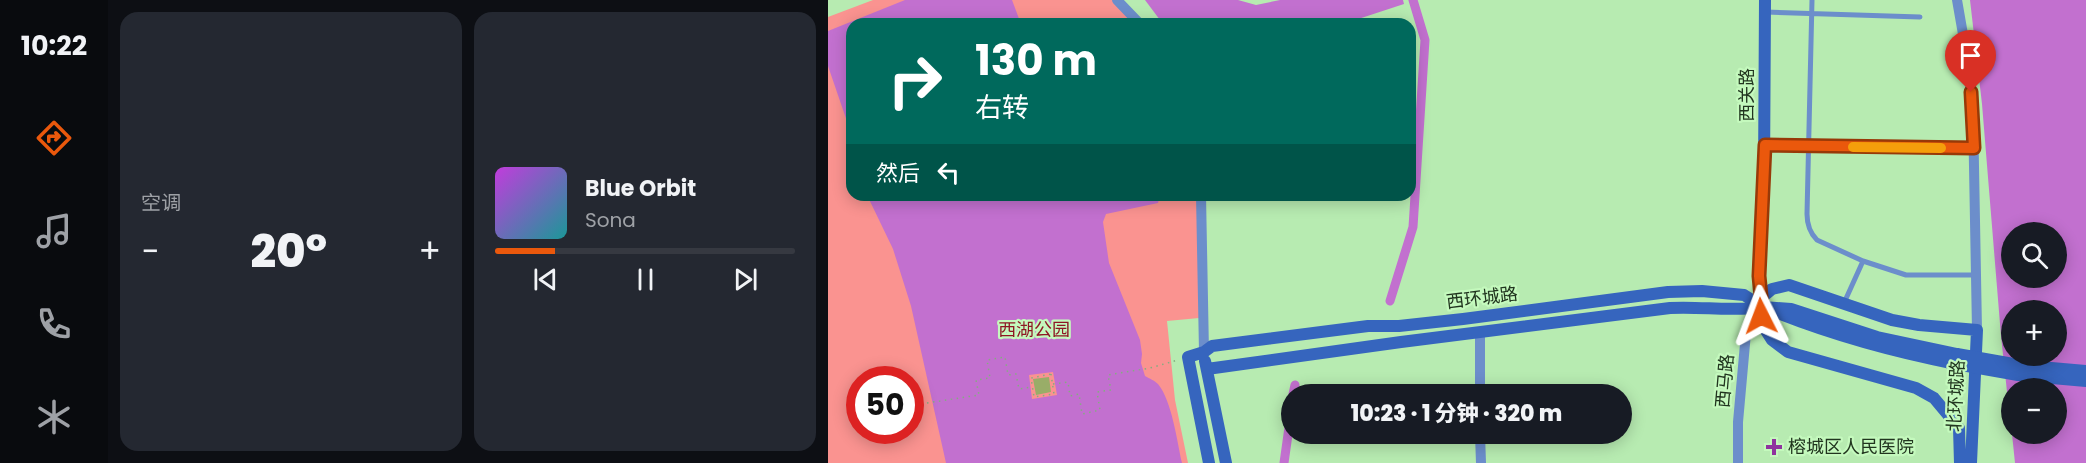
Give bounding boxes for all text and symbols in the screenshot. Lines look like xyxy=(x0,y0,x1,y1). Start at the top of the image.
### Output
text: 10:22 xyxy=(21,27,87,64)
pin xyxy=(1945,30,1996,92)
text: 130 m xyxy=(975,31,1097,90)
icon: arrive xyxy=(1954,39,1987,72)
icon: right xyxy=(876,42,954,120)
street label: 西关路 xyxy=(1734,68,1759,122)
text: 右转 xyxy=(975,89,1029,126)
icon: directions xyxy=(33,117,75,159)
icon: left xyxy=(932,156,965,189)
text: 然后 xyxy=(876,158,920,189)
text: Blue Orbit xyxy=(585,173,696,204)
text: 空调 xyxy=(141,189,181,217)
text: Sona xyxy=(585,206,636,234)
icon: music xyxy=(33,210,75,252)
text: 20° xyxy=(250,220,327,283)
map controls xyxy=(2001,222,2067,444)
button: search xyxy=(2001,222,2067,288)
text: − xyxy=(141,228,159,275)
text: + xyxy=(418,228,441,275)
icon: previous xyxy=(529,263,562,296)
icon: pause xyxy=(629,263,662,296)
icon: next xyxy=(729,263,762,296)
street label: 西环城路 xyxy=(1445,281,1519,314)
position arrow xyxy=(1729,284,1793,348)
button: + xyxy=(2001,300,2067,366)
icon: phone xyxy=(33,303,75,345)
park label: 西湖公园 xyxy=(998,317,1070,342)
street label: 西马路 xyxy=(1710,353,1739,409)
street label: 北环城路 xyxy=(1941,359,1970,433)
speed limit sign: 50 xyxy=(846,366,924,444)
button: − xyxy=(2001,378,2067,444)
icon: climate xyxy=(33,396,75,438)
text: 10:23 · 1 分钟 · 320 m xyxy=(1351,398,1562,429)
place label: 榕城区人民医院 xyxy=(1788,434,1914,459)
marker: 榕城区人民医院 xyxy=(1765,438,1783,456)

